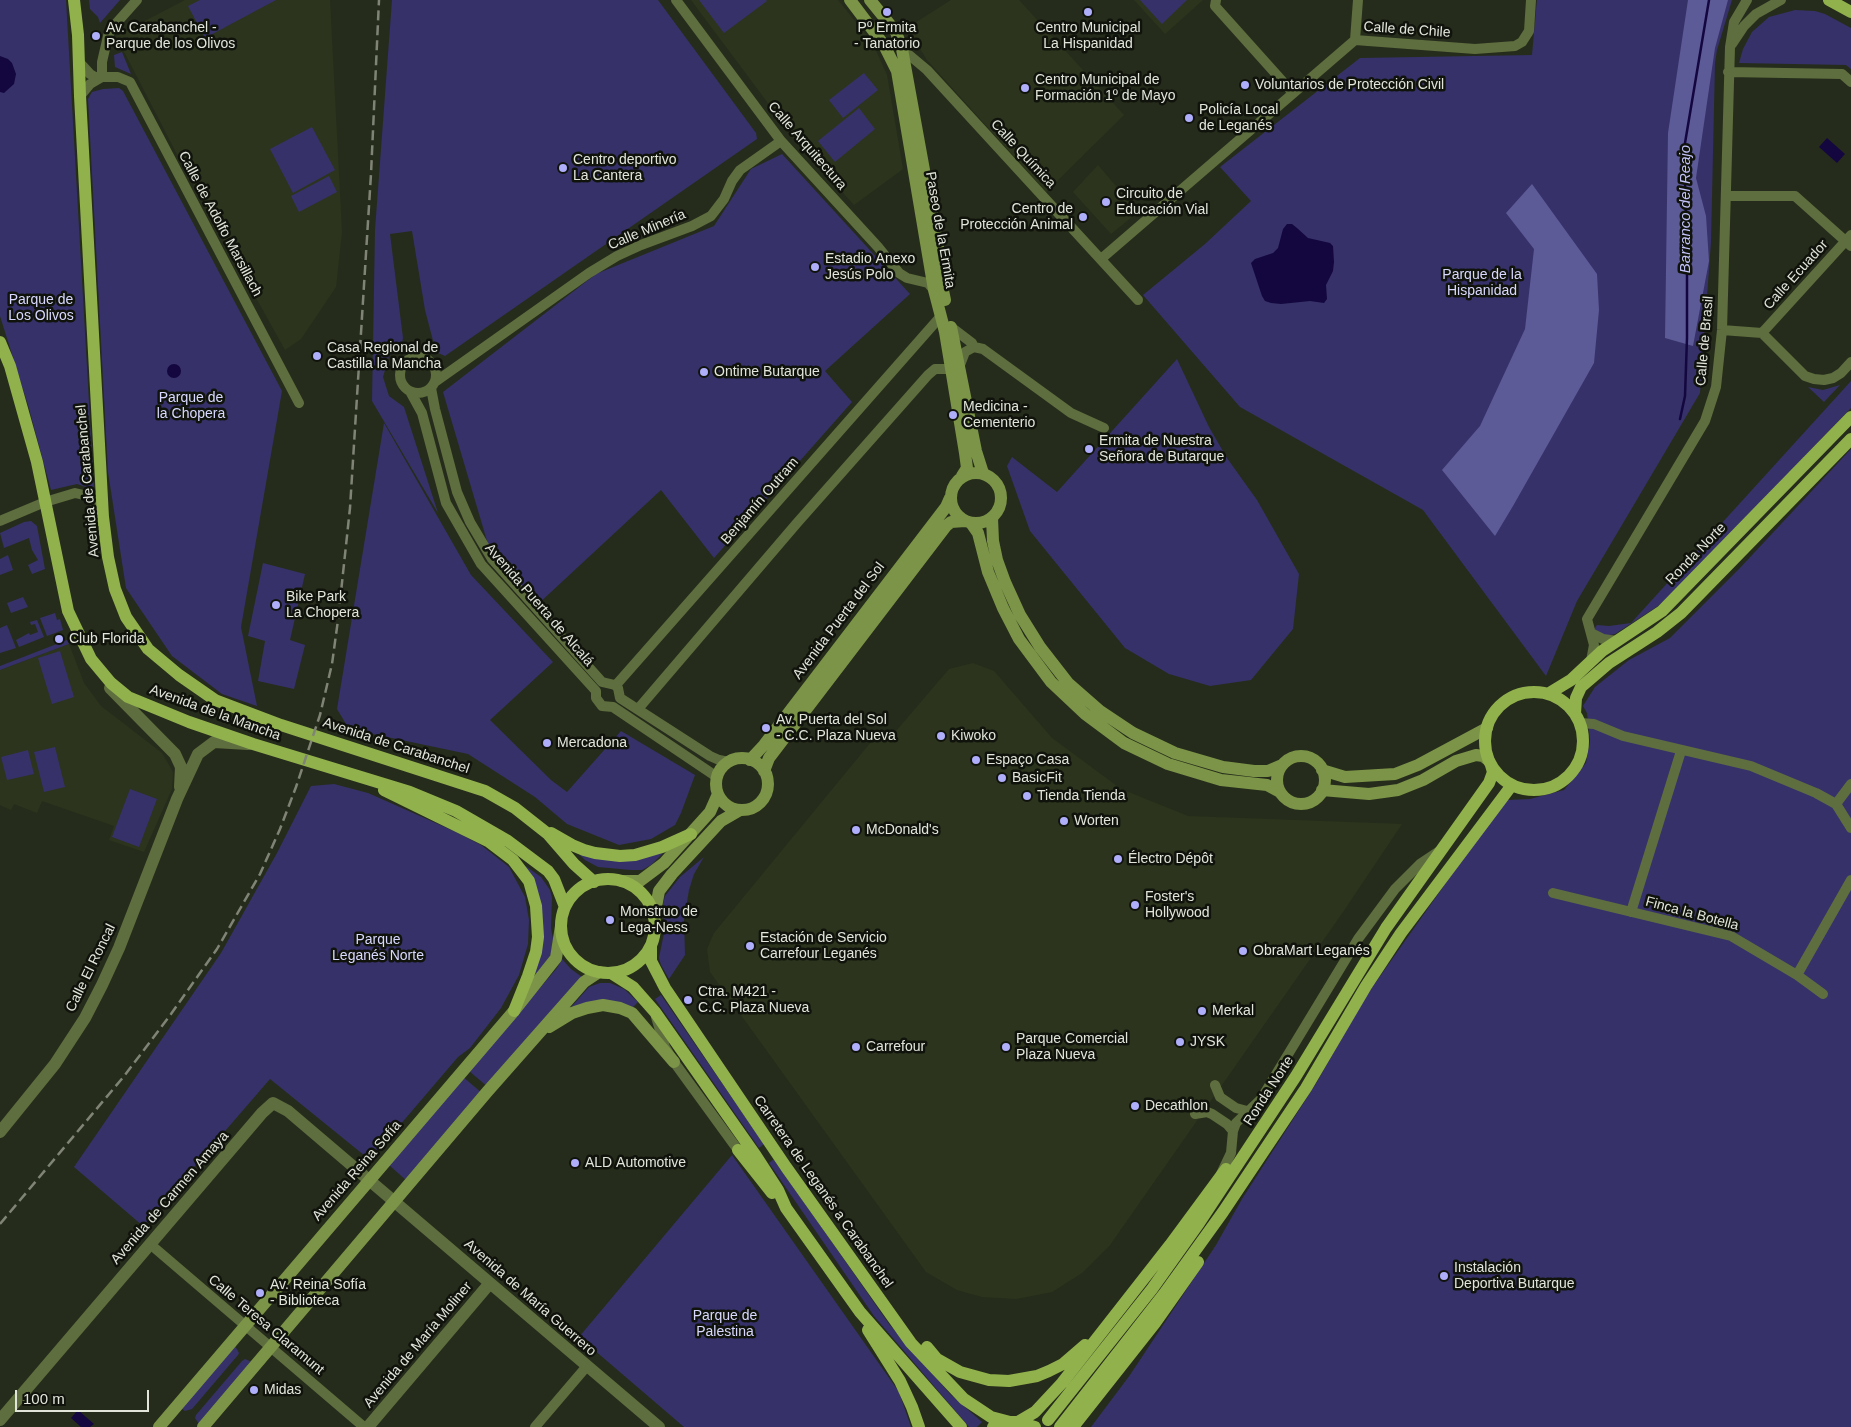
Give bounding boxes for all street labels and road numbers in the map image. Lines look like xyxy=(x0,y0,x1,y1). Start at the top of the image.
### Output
street label: Calle de Chile xyxy=(1363,19,1451,41)
street label: Calle Arquitectura xyxy=(764,98,850,194)
street label: Calle Química xyxy=(987,116,1059,192)
street label: Calle de Adolfo Marsillach xyxy=(175,149,265,299)
street label: Paseo de la Ermita xyxy=(921,170,959,290)
street label: Calle Minería xyxy=(606,206,688,254)
street label: Calle Ecuador xyxy=(1760,237,1832,313)
street label: Calle de Brasil xyxy=(1693,295,1717,387)
street label: Avenida de Carabanchel xyxy=(73,404,103,558)
street label: Benjamín Outram xyxy=(718,454,802,548)
street label: Ronda Norte xyxy=(1662,520,1730,588)
street label: Avenida Puerta de Alcalá xyxy=(481,540,597,670)
street label: Avenida Puerta del Sol xyxy=(790,559,888,683)
street label: Avenida de la Mancha xyxy=(147,681,283,745)
street label: Avenida de Carabanchel xyxy=(321,714,471,778)
street label: Finca la Botella xyxy=(1644,893,1740,935)
street label: Calle El Roncal xyxy=(62,921,120,1015)
street label: Ronda Norte xyxy=(1240,1053,1298,1129)
street label: Carretera de Leganés a Carabanchel xyxy=(750,1093,896,1291)
street label: Avenida Reina Sofía xyxy=(309,1117,405,1225)
street label: Avenida de Carmen Amaya xyxy=(108,1128,232,1268)
street label: Avenida de María Guerrero xyxy=(461,1236,599,1360)
street label: Calle Teresa Claramunt xyxy=(205,1272,327,1378)
street label: Avenida de María Moliner xyxy=(360,1279,476,1411)

